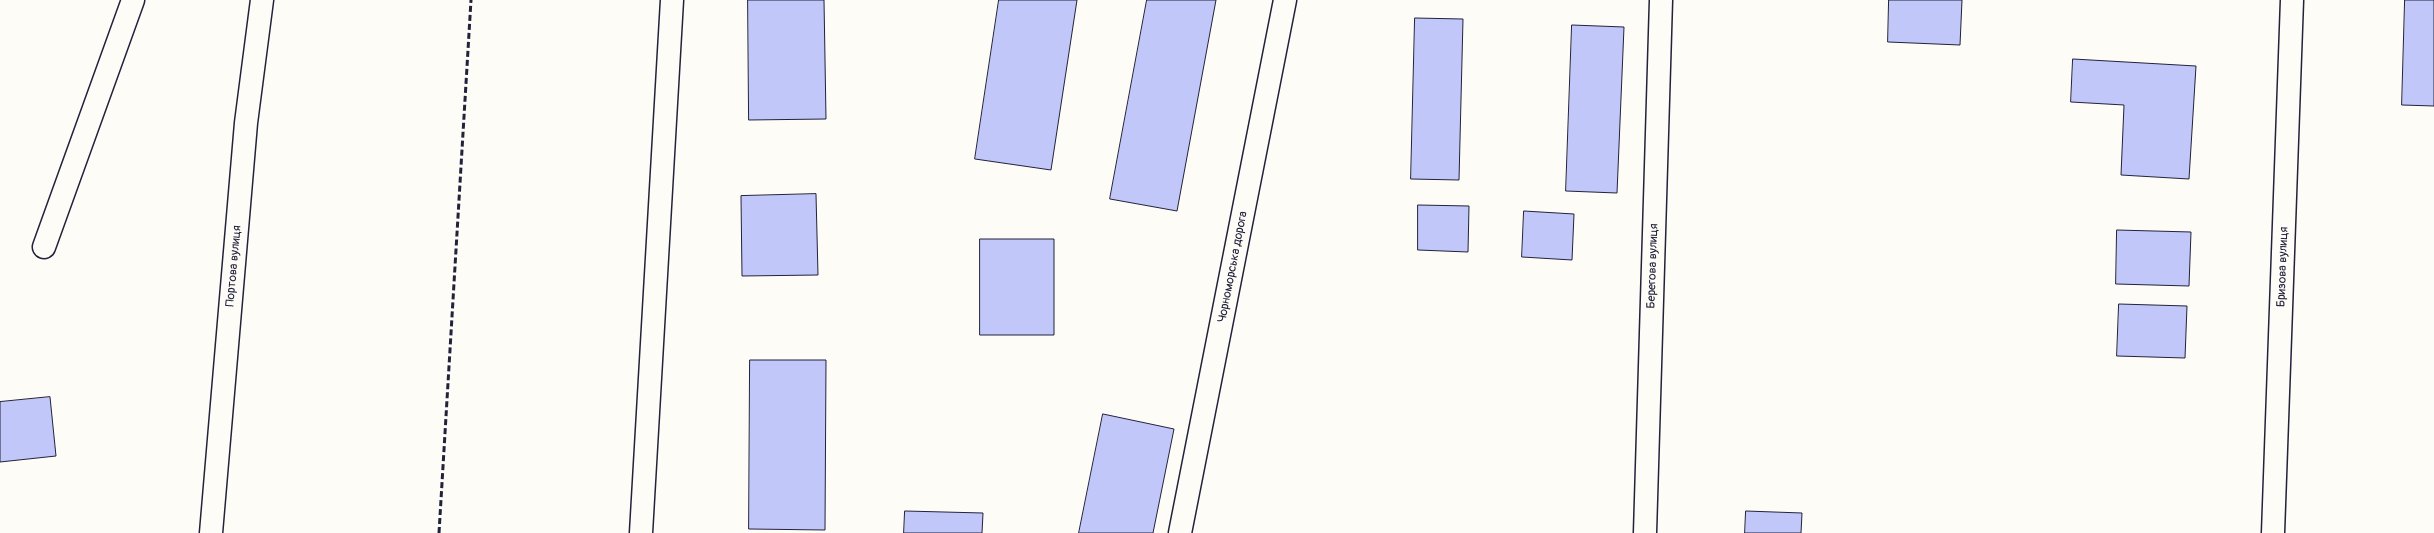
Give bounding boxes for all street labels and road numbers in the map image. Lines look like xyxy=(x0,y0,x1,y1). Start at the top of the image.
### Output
street label: Чорноморська дорога xyxy=(1215,210,1251,324)
street label: Берегова вулиця xyxy=(1644,223,1662,309)
street label: Портова вулиця xyxy=(223,225,245,307)
street label: Бризова вулиця xyxy=(2274,227,2292,307)

